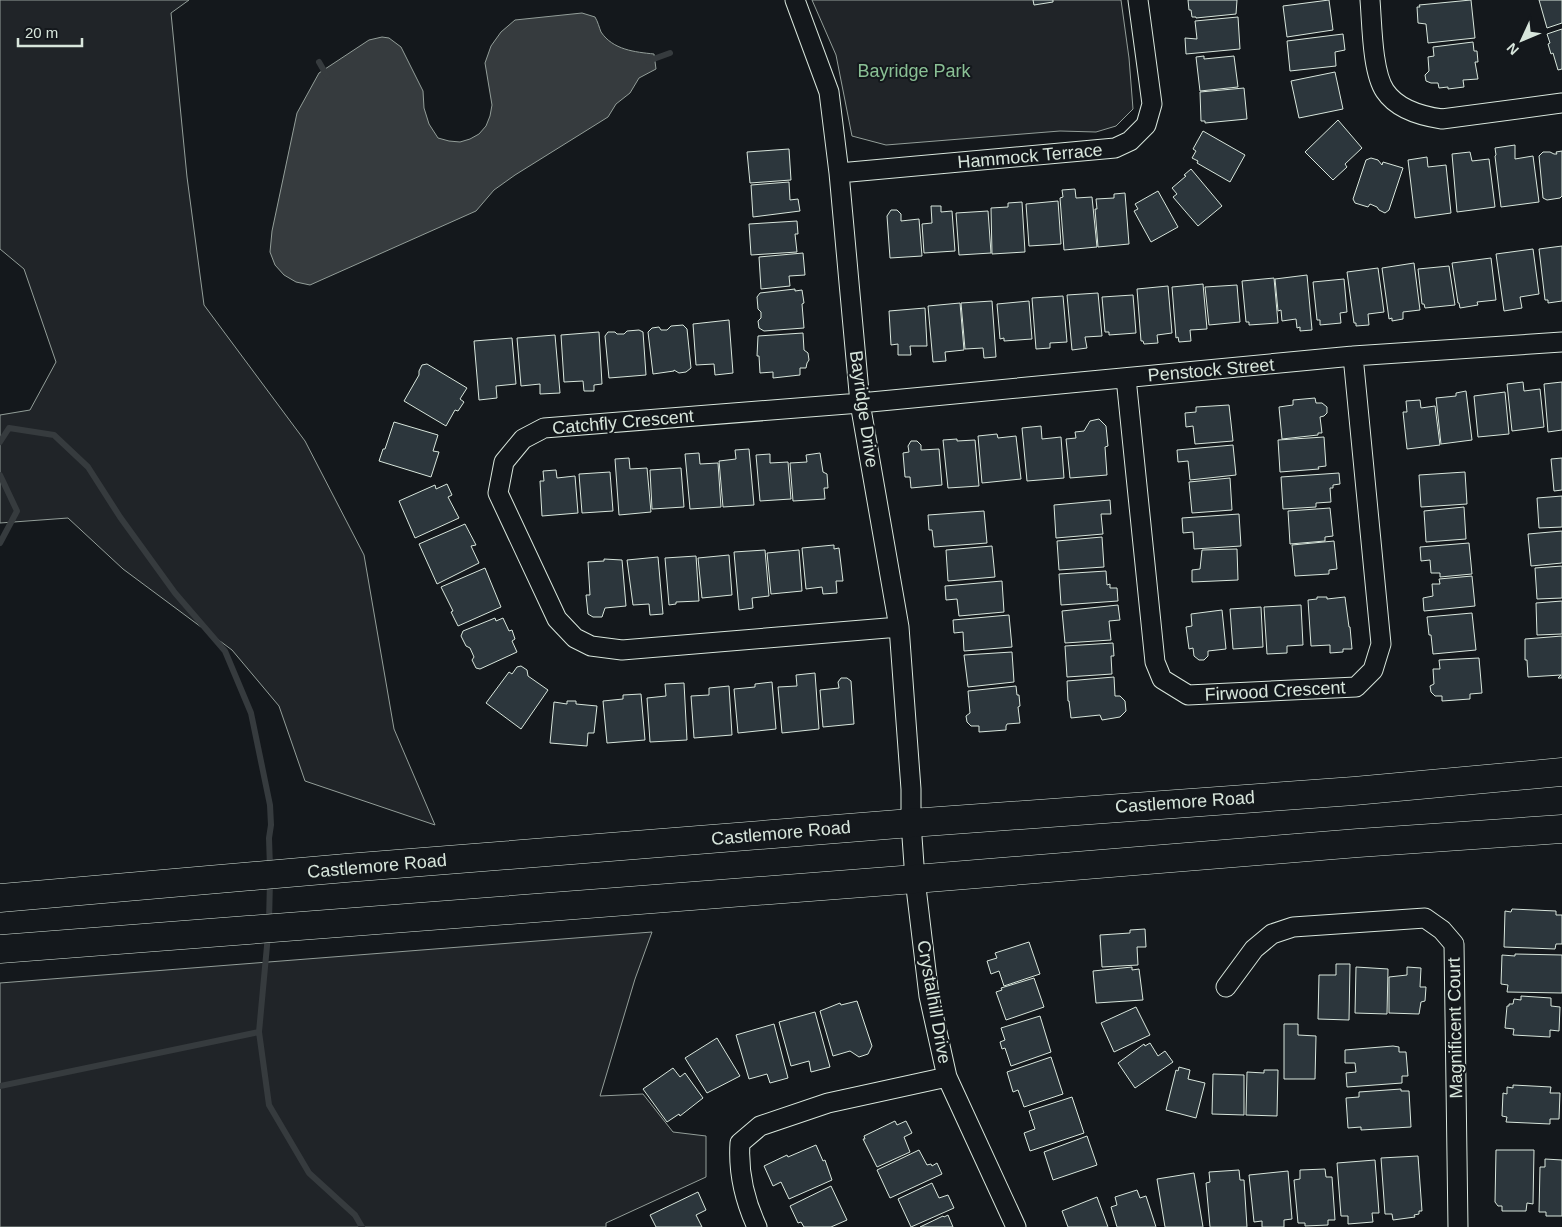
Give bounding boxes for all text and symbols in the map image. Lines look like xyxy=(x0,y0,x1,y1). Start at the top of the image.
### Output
scale bar xyxy=(18,15,81,47)
north arrow xyxy=(1497,15,1547,65)
text: 20 m xyxy=(25,24,58,41)
text: N xyxy=(1503,40,1522,58)
park label: Bayridge Park xyxy=(857,61,972,81)
street label: Hammock Terrace xyxy=(957,140,1103,172)
street label: Bayridge Drive xyxy=(846,349,882,469)
street label: Penstock Street xyxy=(1147,355,1275,385)
street label: Catchfly Crescent xyxy=(551,406,695,438)
street label: Firwood Crescent xyxy=(1204,677,1346,705)
street label: Castlemore Road xyxy=(1114,787,1256,817)
street label: Castlemore Road xyxy=(710,817,852,849)
street label: Castlemore Road xyxy=(306,850,448,882)
street label: Crystalhill Drive xyxy=(913,939,955,1065)
street label: Magnificent Court xyxy=(1444,957,1466,1099)

